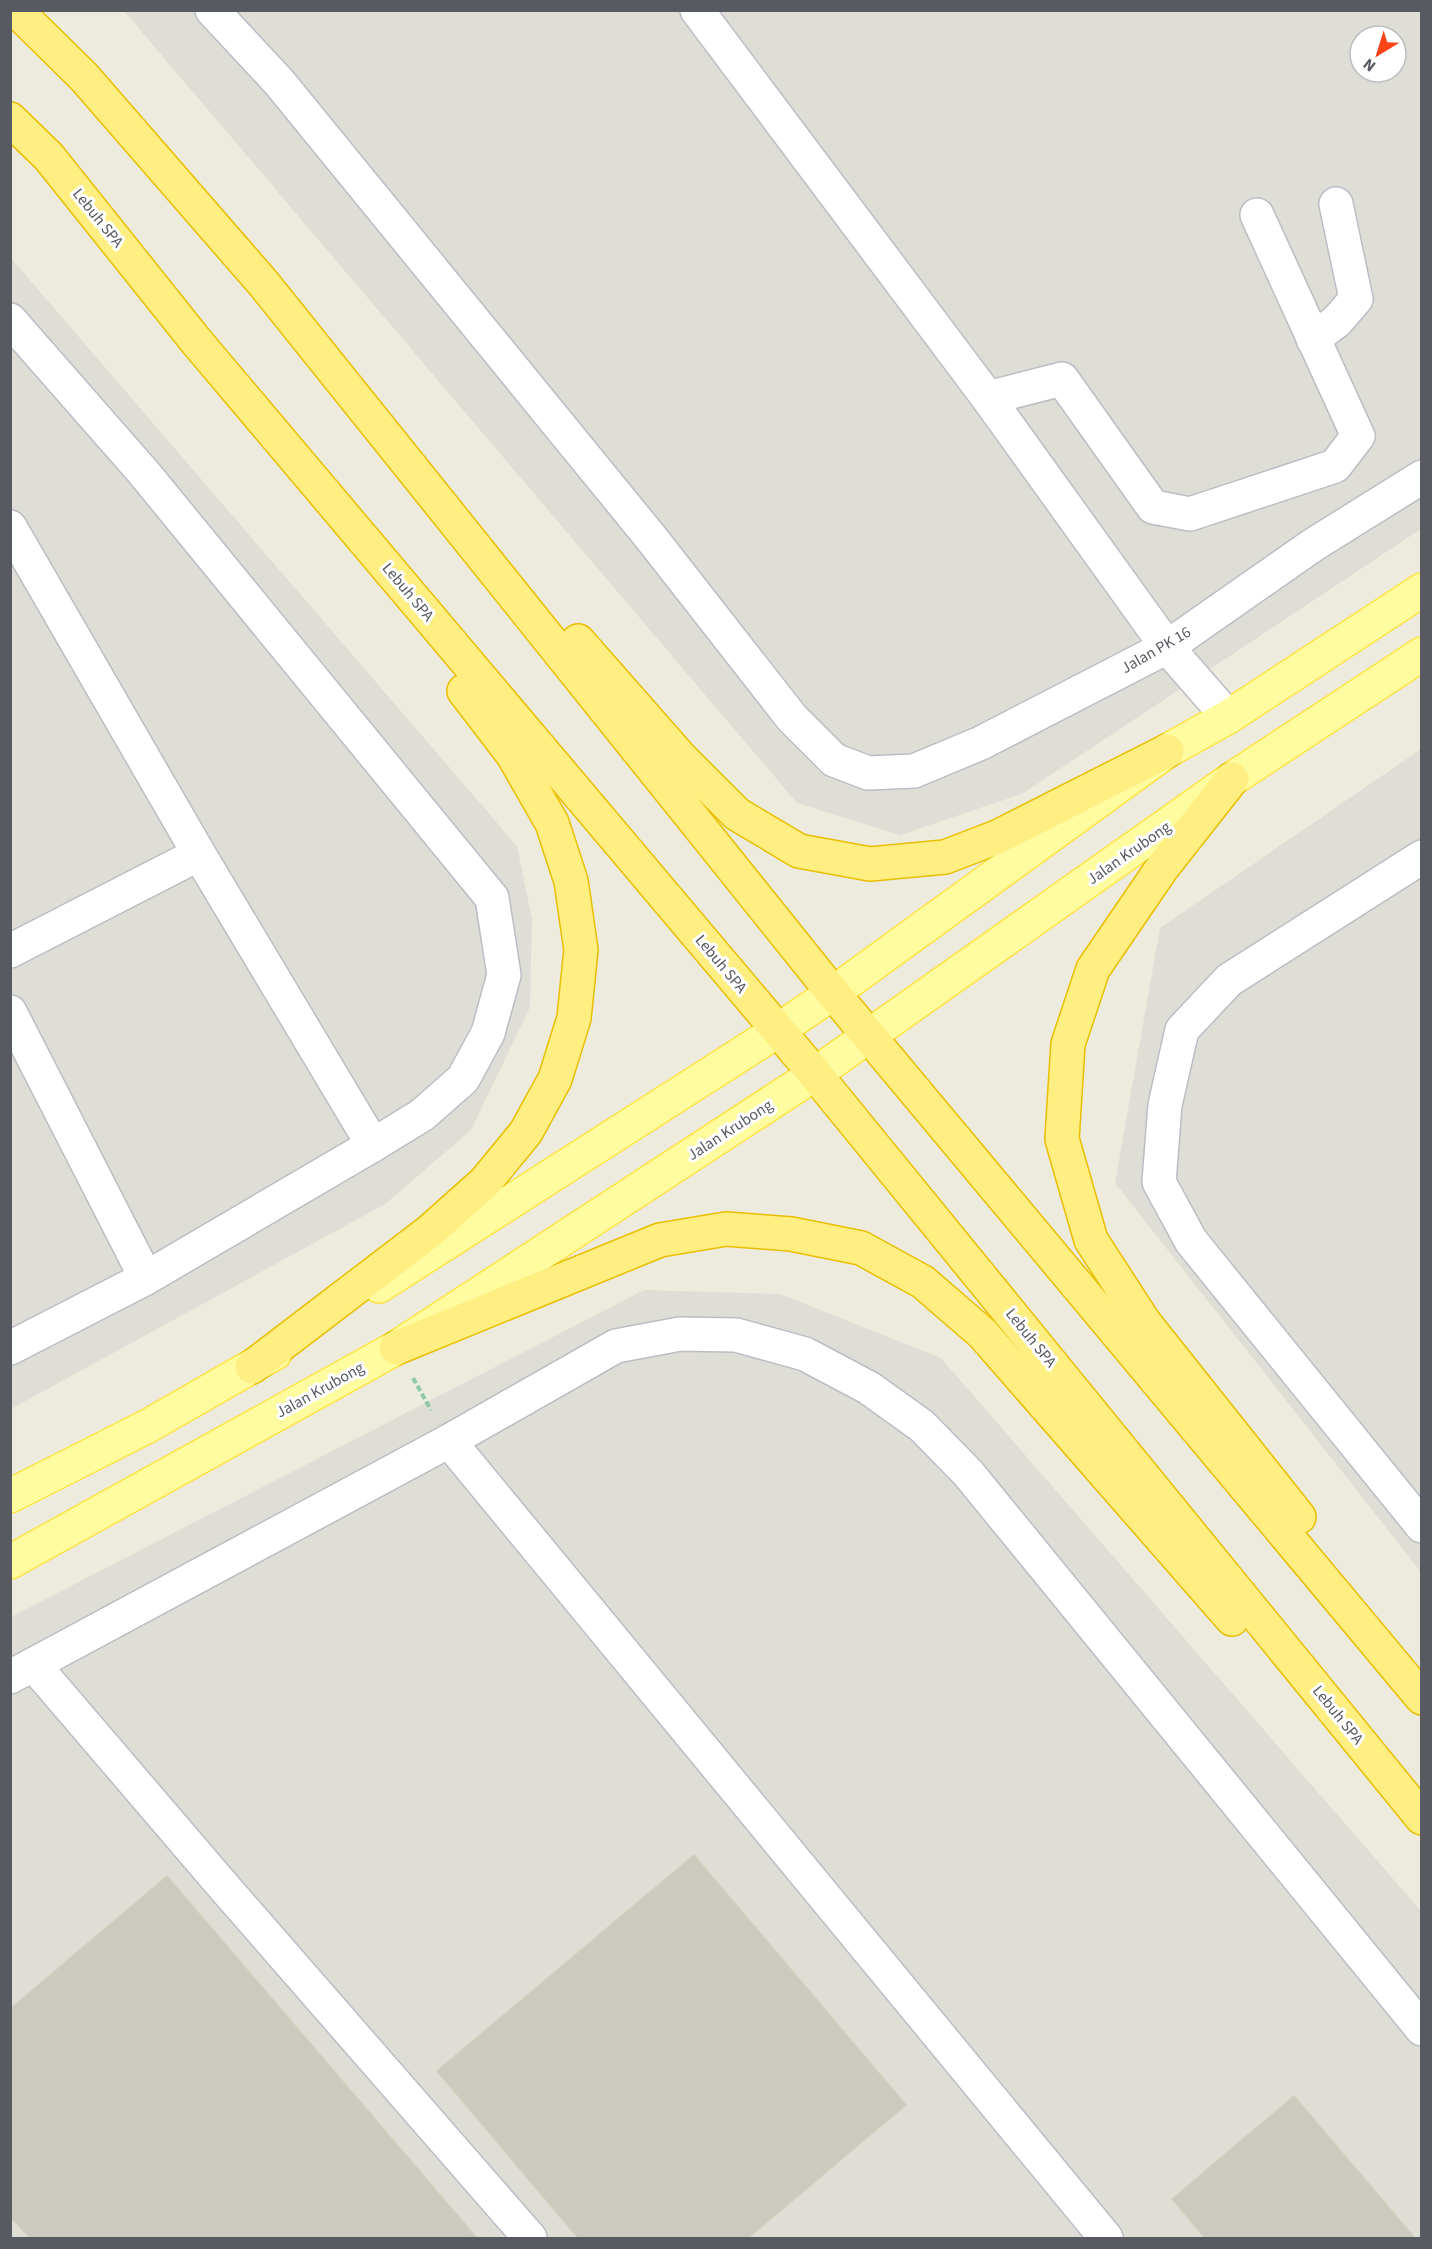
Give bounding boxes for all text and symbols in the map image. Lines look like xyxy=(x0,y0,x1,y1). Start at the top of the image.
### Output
north arrow xyxy=(1348,24,1408,84)
text: N xyxy=(1358,53,1380,77)
street label: Lebuh SPA xyxy=(67,184,129,253)
street label: Lebuh SPA xyxy=(377,558,439,626)
street label: Jalan PK 16 xyxy=(1117,621,1195,679)
street label: Jalan Krubong xyxy=(1083,816,1175,890)
street label: Lebuh SPA xyxy=(690,930,752,998)
street label: Jalan Krubong xyxy=(683,1094,777,1166)
street label: Lebuh SPA xyxy=(1000,1304,1062,1373)
street label: Jalan Krubong xyxy=(272,1357,368,1423)
street label: Lebuh SPA xyxy=(1307,1681,1369,1750)

